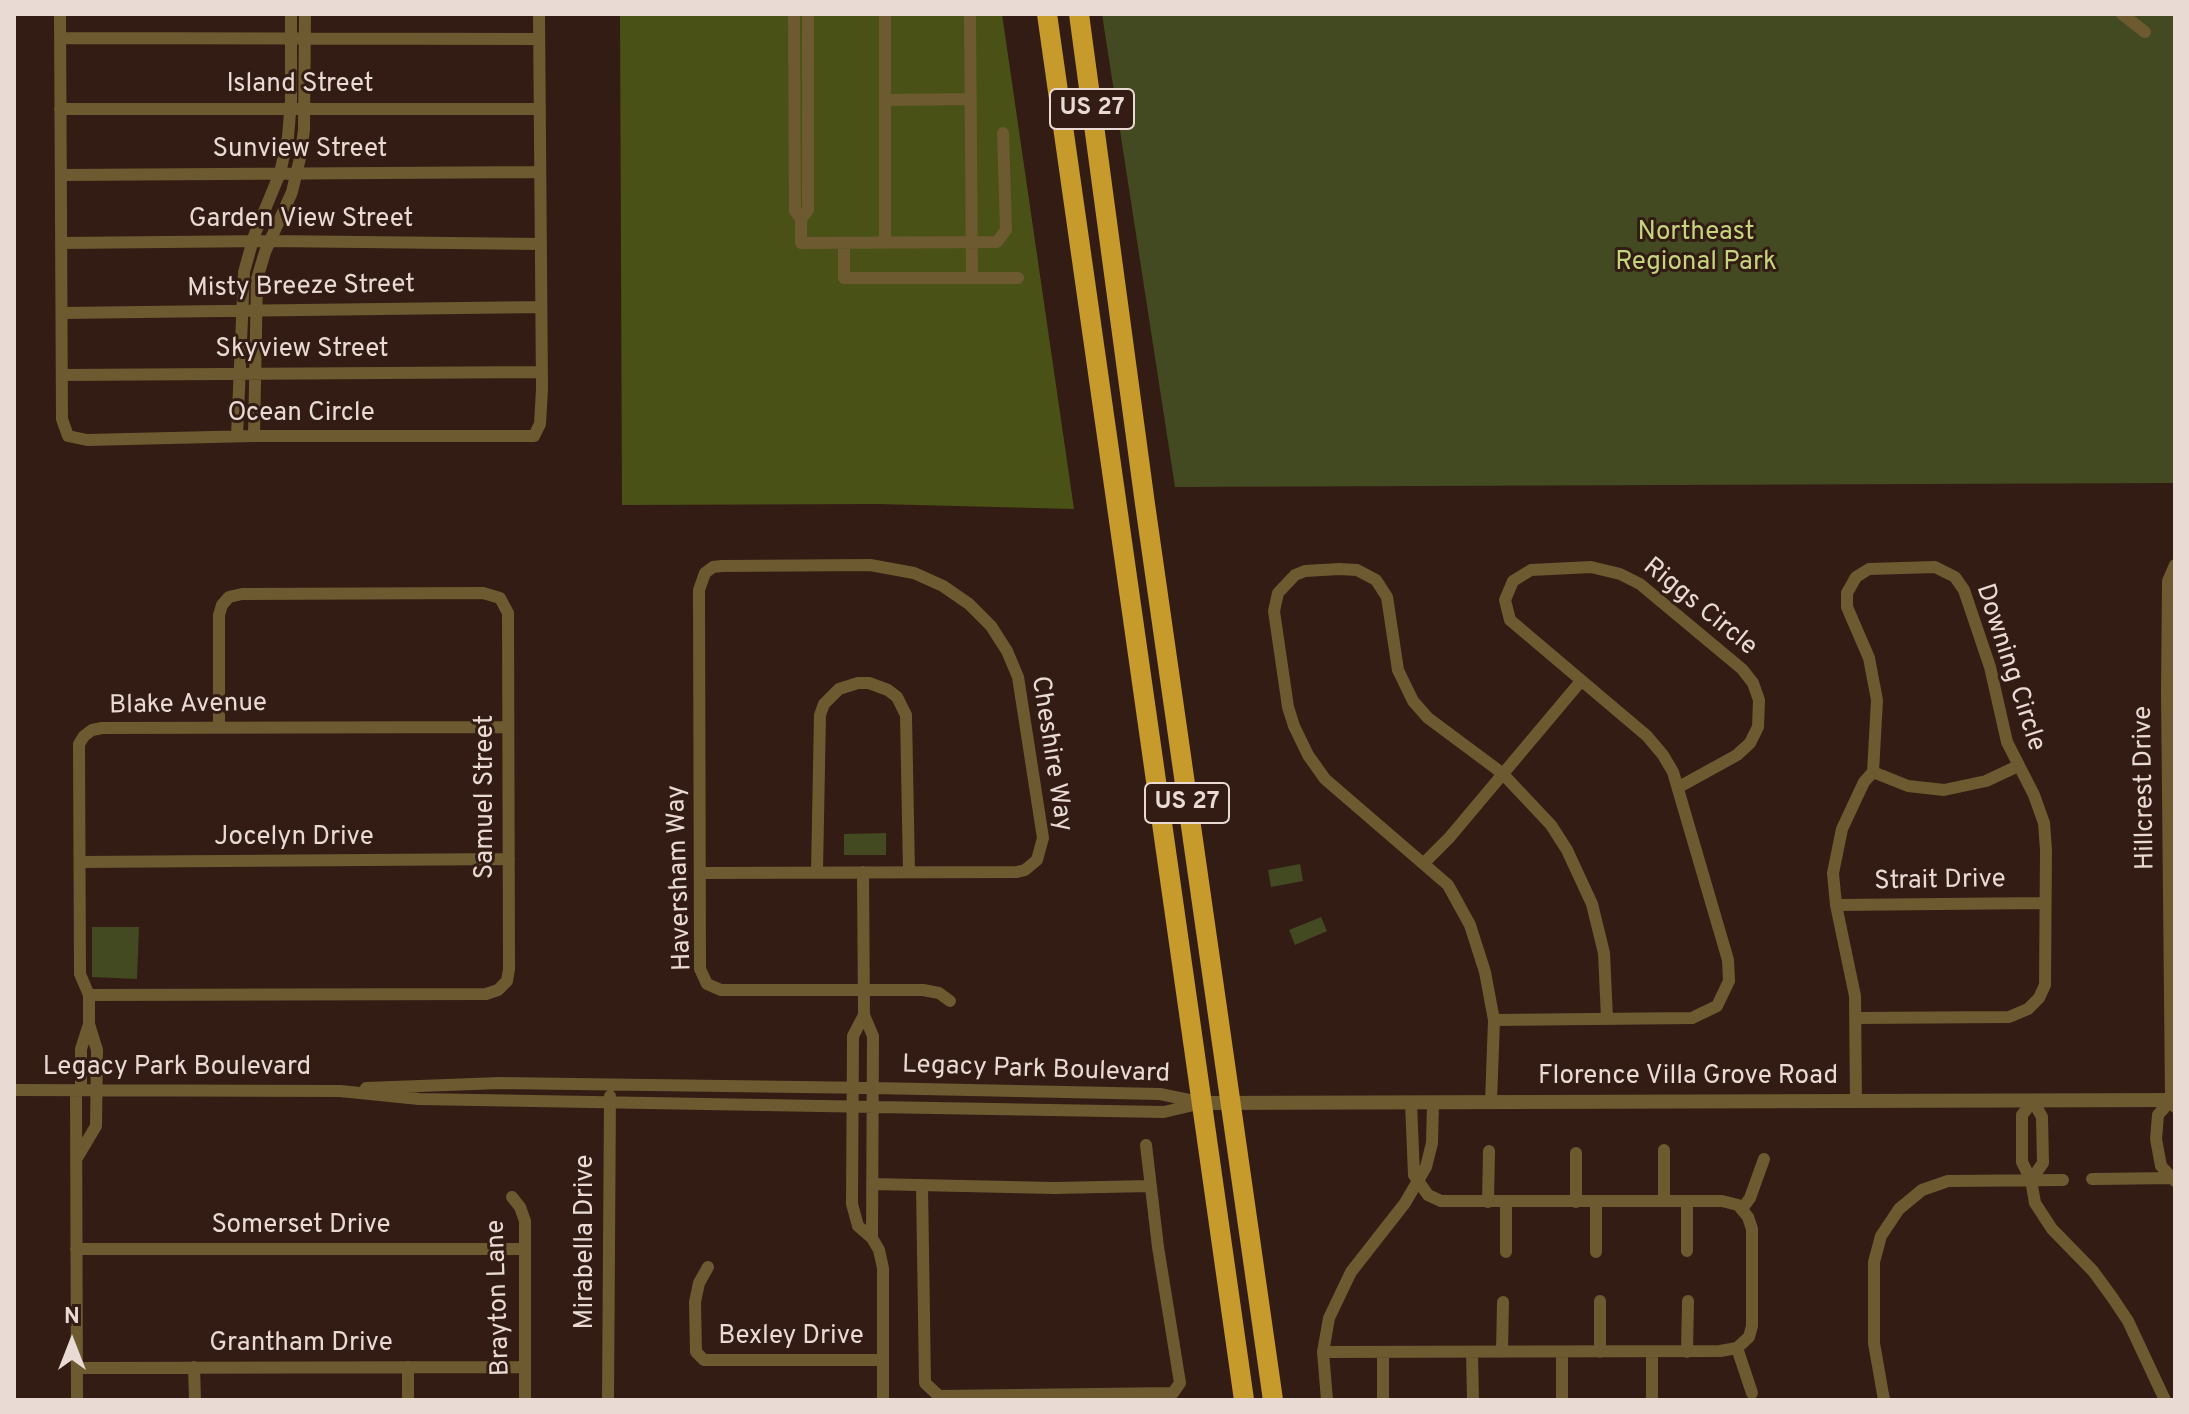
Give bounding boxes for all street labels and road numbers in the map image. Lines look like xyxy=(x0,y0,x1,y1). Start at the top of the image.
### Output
street label: Island Street xyxy=(226,70,374,102)
road number: US 27 xyxy=(1050,89,1134,129)
street label: Sunview Street xyxy=(213,135,387,167)
street label: Garden View Street xyxy=(189,205,413,237)
street label: Misty Breeze Street xyxy=(187,270,415,306)
street label: Skyview Street xyxy=(215,335,389,367)
street label: Ocean Circle xyxy=(227,399,375,431)
street label: Riggs Circle xyxy=(1636,552,1762,664)
street label: Downing Circle xyxy=(1967,580,2051,756)
street label: Cheshire Way xyxy=(1022,674,1078,834)
street label: Blake Avenue xyxy=(109,689,267,723)
street label: Hillcrest Drive xyxy=(2129,706,2163,870)
street label: Samuel Street xyxy=(471,715,503,879)
road number: US 27 xyxy=(1145,783,1229,823)
street label: Haversham Way xyxy=(662,785,700,971)
street label: Jocelyn Drive xyxy=(214,823,374,855)
street label: Strait Drive xyxy=(1874,865,2006,899)
street label: Legacy Park Boulevard xyxy=(901,1051,1171,1091)
street label: Legacy Park Boulevard xyxy=(43,1053,311,1085)
street label: Florence Villa Grove Road xyxy=(1538,1062,1838,1094)
street label: Mirabella Drive xyxy=(571,1155,603,1329)
street label: Somerset Drive xyxy=(211,1211,391,1243)
street label: Brayton Lane xyxy=(482,1219,518,1377)
street label: Bexley Drive xyxy=(718,1322,864,1354)
street label: Grantham Drive xyxy=(209,1329,393,1361)

